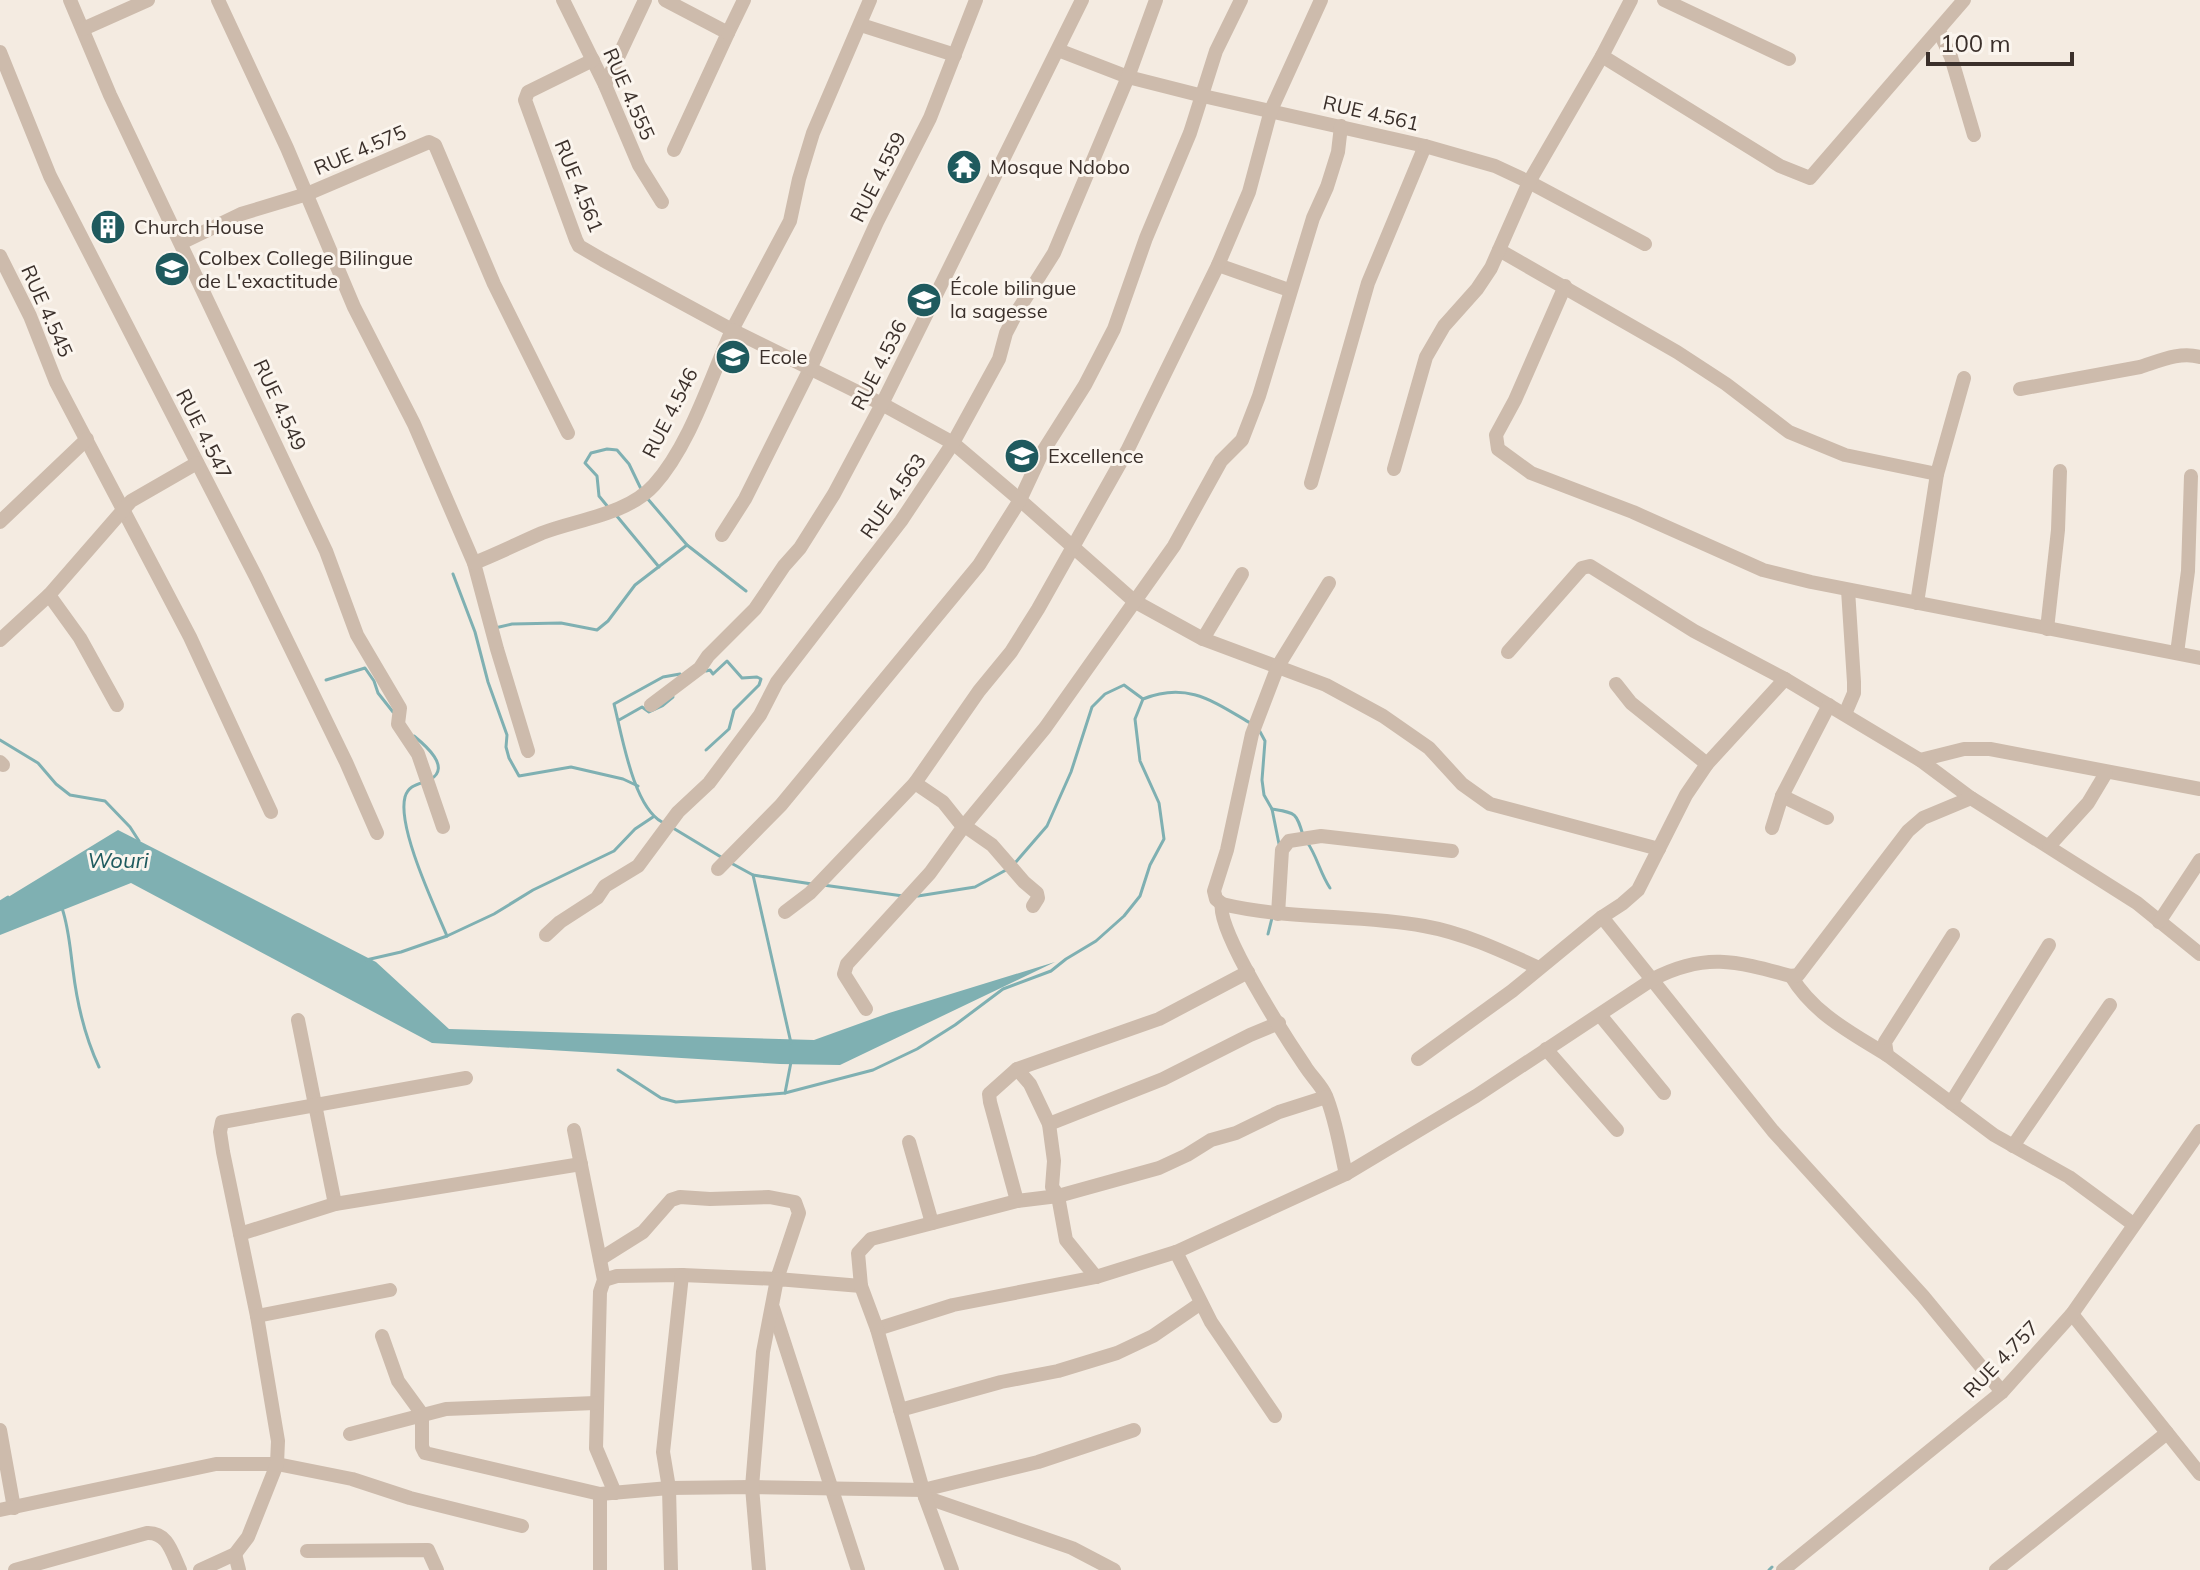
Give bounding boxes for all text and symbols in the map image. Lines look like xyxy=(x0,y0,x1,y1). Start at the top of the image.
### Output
scale bar xyxy=(1928,16,2072,66)
text: 100 m xyxy=(1940,28,2011,58)
street label: RUE 4.555 xyxy=(598,44,661,144)
street label: RUE 4.561 xyxy=(1321,89,1422,136)
street label: RUE 4.575 xyxy=(310,119,410,180)
street label: RUE 4.559 xyxy=(844,127,911,226)
street label: RUE 4.561 xyxy=(550,136,609,236)
temple icon: Mosque Ndobo xyxy=(945,148,983,186)
place label: Mosque Ndobo xyxy=(990,154,1130,179)
building icon: Church House xyxy=(89,208,127,246)
place label: Church House xyxy=(134,214,264,239)
place label: Colbex College Bilingue de L'exactitude xyxy=(198,245,413,293)
school or university icon: Colbex College Bilingue de L'exactitude xyxy=(153,250,191,288)
street label: RUE 4.545 xyxy=(16,261,79,361)
place label: École bilingue la sagesse xyxy=(950,275,1076,323)
school or university icon: École bilingue la sagesse xyxy=(905,281,943,319)
street label: RUE 4.536 xyxy=(845,315,912,414)
school or university icon: Ecole xyxy=(714,338,752,376)
place label: Ecole xyxy=(759,344,807,369)
street label: RUE 4.549 xyxy=(248,355,312,454)
street label: RUE 4.546 xyxy=(636,363,703,462)
street label: RUE 4.547 xyxy=(171,384,238,483)
school or university icon: Excellence xyxy=(1003,437,1041,475)
place label: Excellence xyxy=(1048,443,1144,468)
street label: RUE 4.563 xyxy=(854,448,931,543)
water label: Wouri xyxy=(87,846,150,874)
street label: RUE 4.757 xyxy=(1958,1315,2044,1403)

